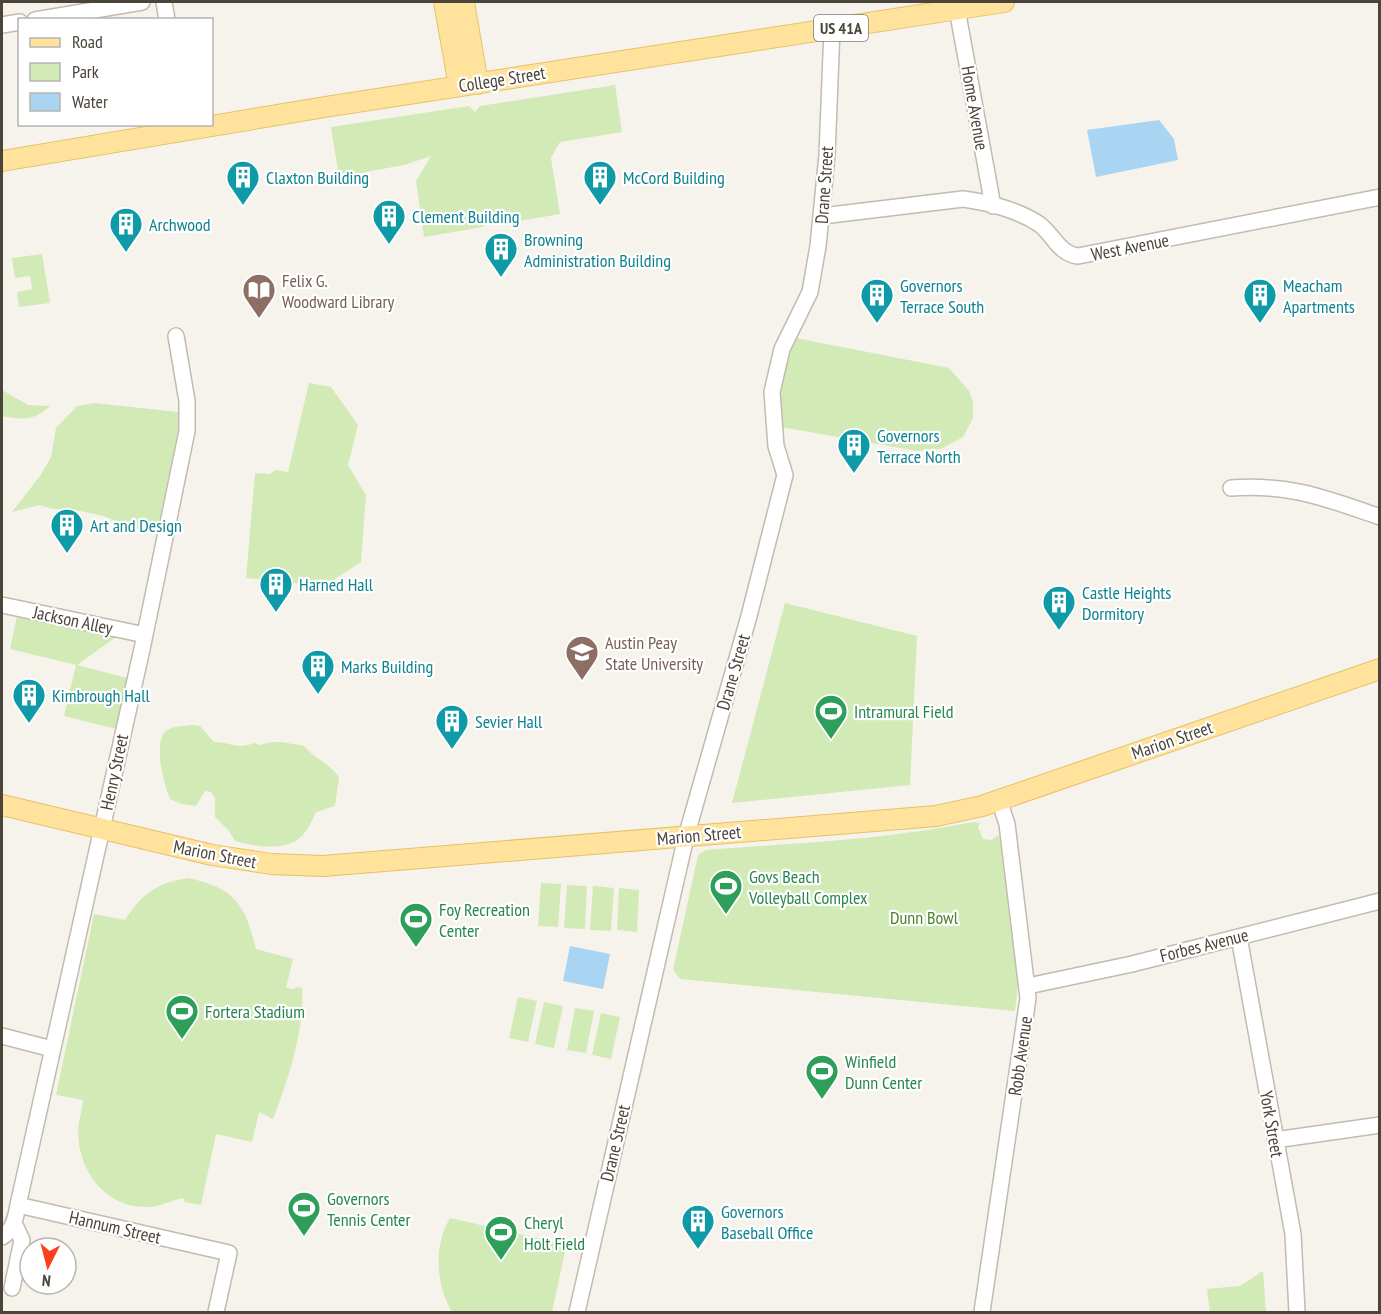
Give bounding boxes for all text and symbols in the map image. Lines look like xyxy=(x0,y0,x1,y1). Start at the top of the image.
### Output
road number: US 41A xyxy=(814,15,868,41)
legend xyxy=(18,18,213,126)
text: Road xyxy=(72,30,103,53)
text: Park xyxy=(72,60,99,83)
street label: College Street xyxy=(457,61,547,97)
street label: Home Avenue xyxy=(956,64,994,152)
text: Water xyxy=(72,90,108,113)
street label: Drane Street xyxy=(810,145,838,225)
building icon: Claxton Building xyxy=(225,159,261,206)
building icon: McCord Building xyxy=(582,159,618,206)
place label: Claxton Building xyxy=(266,166,369,189)
place label: McCord Building xyxy=(623,166,725,189)
building icon: Clement Building xyxy=(371,198,407,245)
place label: Clement Building xyxy=(412,205,519,228)
building icon: Archwood xyxy=(108,206,144,253)
place label: Archwood xyxy=(149,213,211,236)
place label: Browning Administration Building xyxy=(524,228,671,272)
street label: West Avenue xyxy=(1089,228,1171,266)
building icon: Browning Administration Building xyxy=(483,231,519,278)
place label: Felix G. Woodward Library xyxy=(282,269,394,313)
library icon: Felix G. Woodward Library xyxy=(241,272,277,319)
place label: Governors Terrace South xyxy=(900,274,984,318)
place label: Meacham Apartments xyxy=(1283,274,1355,318)
building icon: Governors Terrace South xyxy=(859,277,895,324)
building icon: Meacham Apartments xyxy=(1242,277,1278,324)
place label: Governors Terrace North xyxy=(877,424,961,468)
building icon: Governors Terrace North xyxy=(836,427,872,474)
building icon: Art and Design xyxy=(49,507,85,554)
place label: Art and Design xyxy=(90,514,182,537)
building icon: Harned Hall xyxy=(258,566,294,613)
place label: Harned Hall xyxy=(299,573,374,596)
place label: Castle Heights Dormitory xyxy=(1082,581,1171,625)
building icon: Castle Heights Dormitory xyxy=(1041,584,1077,631)
street label: Jackson Alley xyxy=(30,600,115,640)
place label: Austin Peay State University xyxy=(605,631,703,675)
street label: Drane Street xyxy=(711,631,755,713)
school or university icon: Austin Peay State University xyxy=(564,634,600,681)
building icon: Marks Building xyxy=(300,648,336,695)
place label: Marks Building xyxy=(341,655,433,678)
building icon: Kimbrough Hall xyxy=(11,677,47,724)
place label: Kimbrough Hall xyxy=(52,684,150,707)
sports icon: Intramural Field xyxy=(813,693,849,740)
place label: Intramural Field xyxy=(854,700,954,723)
building icon: Sevier Hall xyxy=(434,703,470,750)
place label: Sevier Hall xyxy=(475,710,543,733)
street label: Marion Street xyxy=(1128,715,1216,765)
street label: Henry Street xyxy=(95,732,133,812)
street label: Marion Street xyxy=(656,820,742,850)
street label: Marion Street xyxy=(171,835,259,873)
place label: Govs Beach Volleyball Complex xyxy=(748,865,868,909)
sports icon: Govs Beach Volleyball Complex xyxy=(708,868,744,915)
place label: Foy Recreation Center xyxy=(439,898,530,942)
sports icon: Foy Recreation Center xyxy=(398,901,434,948)
park label: Dunn Bowl xyxy=(890,906,959,929)
street label: Forbes Avenue xyxy=(1157,923,1251,967)
sports icon: Fortera Stadium xyxy=(164,993,200,1040)
place label: Fortera Stadium xyxy=(205,1000,305,1023)
street label: Robb Avenue xyxy=(1003,1015,1037,1097)
place label: Winfield Dunn Center xyxy=(845,1050,922,1094)
sports icon: Winfield Dunn Center xyxy=(804,1053,840,1100)
street label: York Street xyxy=(1255,1089,1289,1159)
street label: Drane Street xyxy=(595,1102,635,1184)
place label: Governors Tennis Center xyxy=(327,1187,411,1231)
sports icon: Governors Tennis Center xyxy=(286,1190,322,1237)
place label: Governors Baseball Office xyxy=(721,1200,813,1244)
building icon: Governors Baseball Office xyxy=(680,1203,716,1250)
street label: Hannum Street xyxy=(67,1205,163,1249)
place label: Cheryl Holt Field xyxy=(524,1211,585,1255)
sports icon: Cheryl Holt Field xyxy=(483,1214,519,1261)
north arrow xyxy=(18,1236,78,1296)
text: N xyxy=(41,1271,52,1291)

